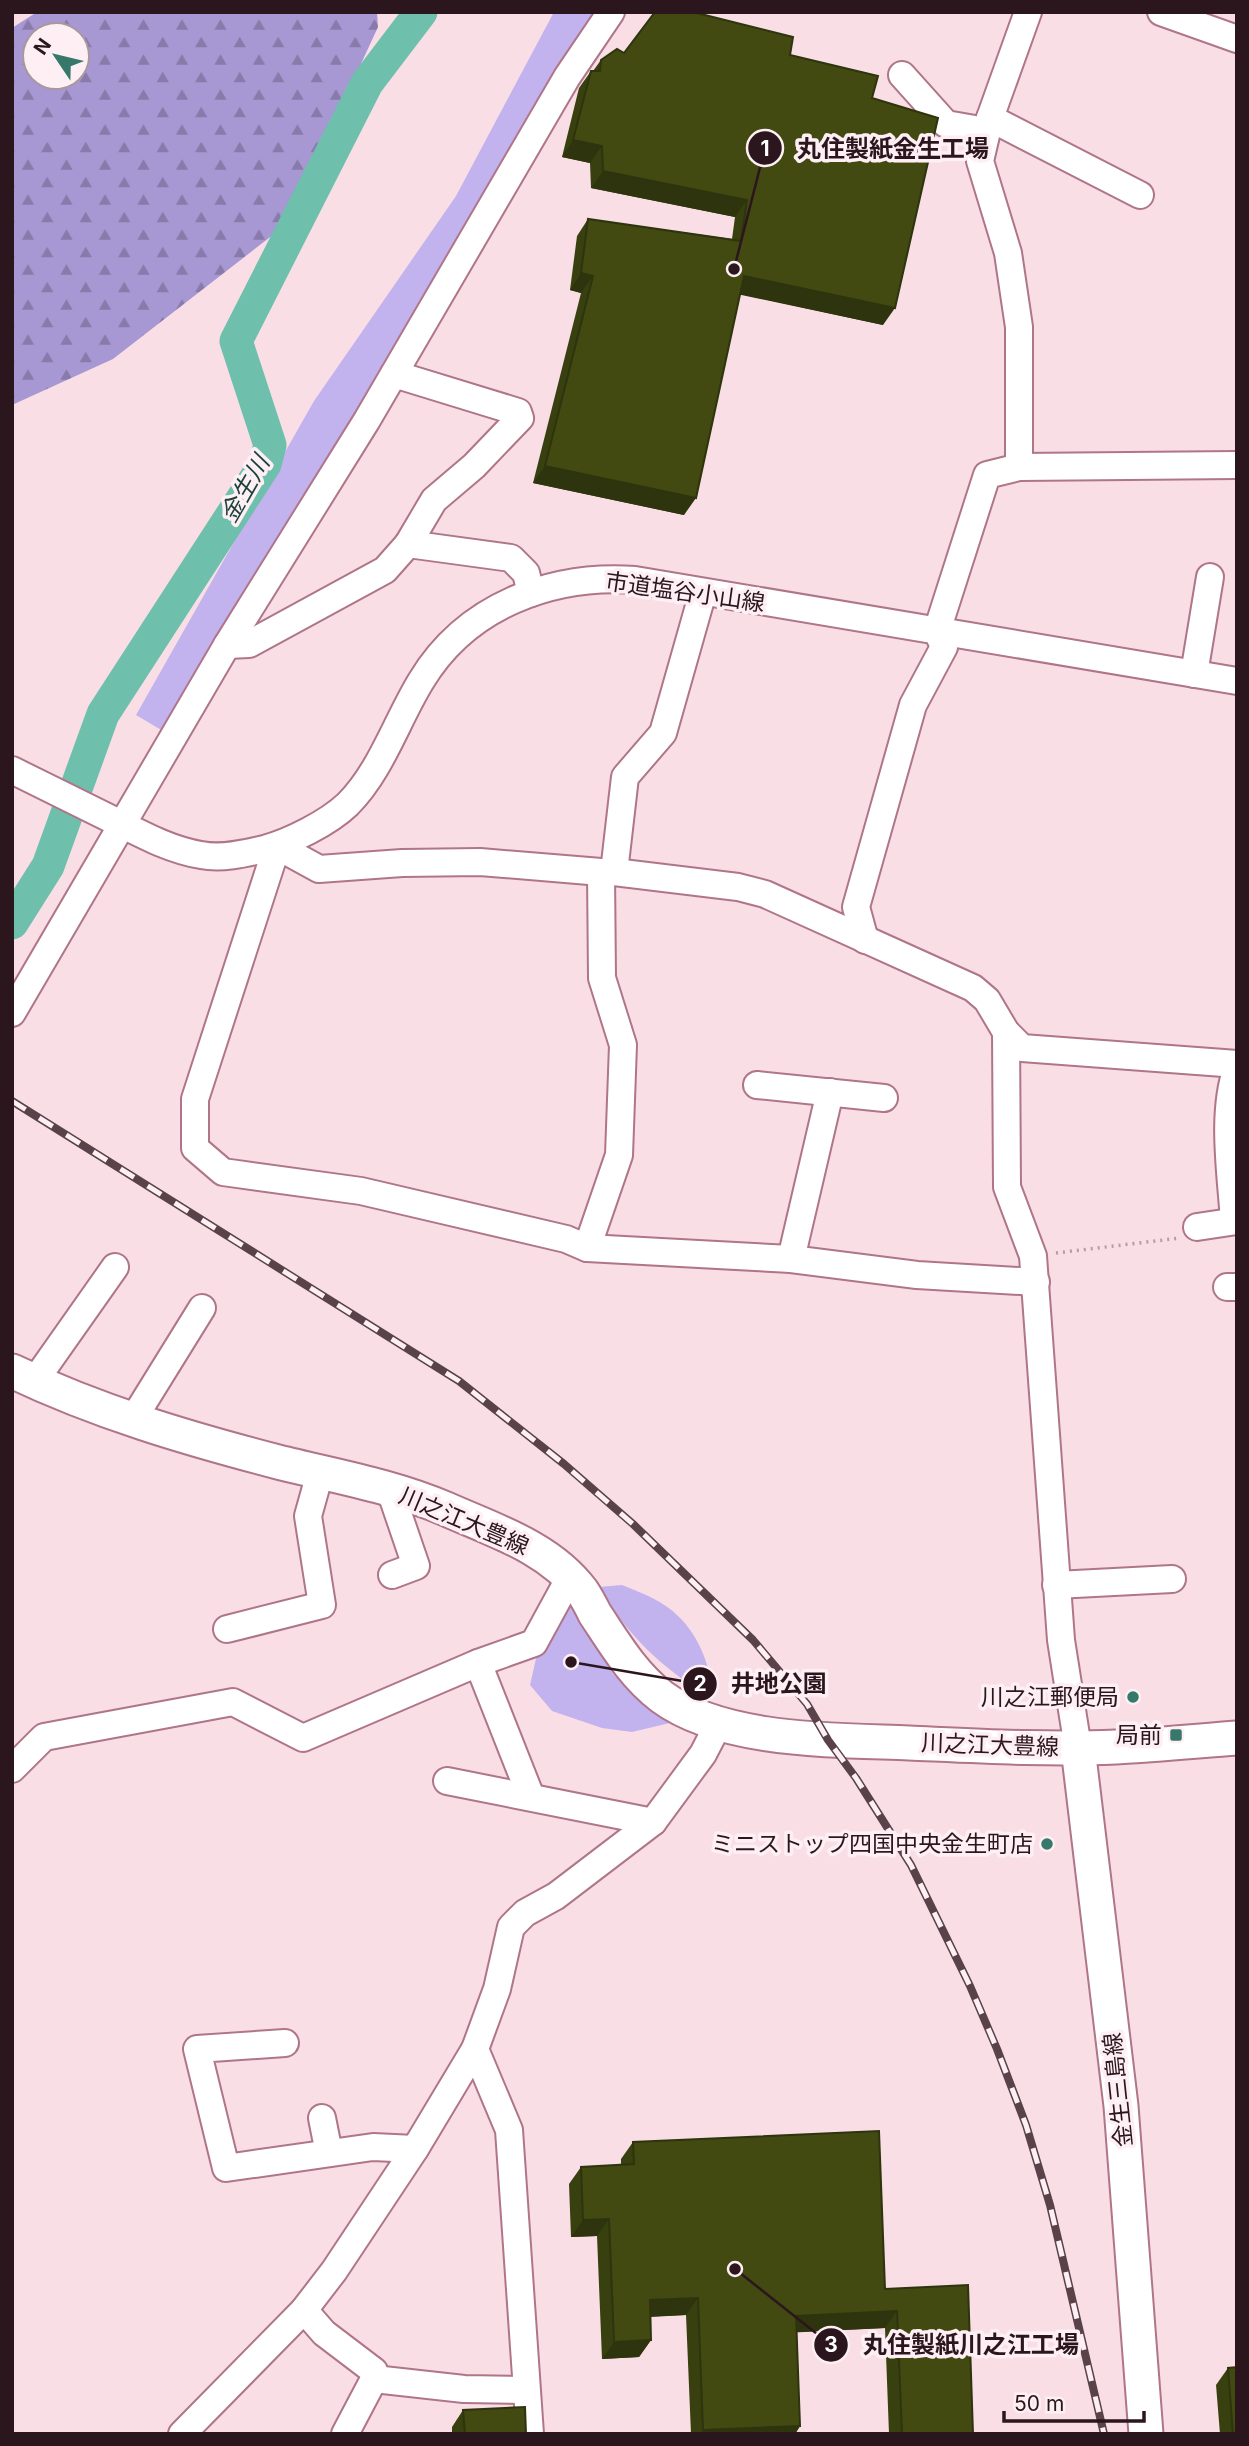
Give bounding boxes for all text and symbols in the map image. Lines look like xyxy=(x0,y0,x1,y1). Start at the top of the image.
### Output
north arrow xyxy=(21,21,91,91)
text: N xyxy=(29,34,56,59)
callout: 丸住製紙金生工場 xyxy=(748,126,1003,171)
text: 丸住製紙金生工場 xyxy=(797,134,989,163)
text: 1 xyxy=(760,136,770,161)
water label: 金生川 xyxy=(214,448,277,527)
street label: 市道塩谷小山線 xyxy=(603,567,767,617)
street label: 川之江大豊線 xyxy=(395,1481,533,1561)
callout: 井地公園 xyxy=(682,1661,841,1706)
text: 井地公園 xyxy=(731,1669,827,1698)
text: 2 xyxy=(693,1671,707,1696)
place label: 川之江郵便局 xyxy=(981,1683,1119,1711)
marker: 川之江郵便局 xyxy=(1125,1689,1141,1705)
place label: 局前 xyxy=(1116,1721,1162,1749)
marker: 局前 xyxy=(1168,1727,1184,1743)
street label: 川之江大豊線 xyxy=(921,1729,1059,1761)
place label: ミニストップ四国中央金生町店 xyxy=(711,1830,1033,1858)
marker: ミニストップ四国中央金生町店 xyxy=(1039,1836,1055,1852)
street label: 金生三島線 xyxy=(1098,2031,1138,2149)
callout: 丸住製紙川之江工場 xyxy=(814,2322,1093,2367)
text: 丸住製紙川之江工場 xyxy=(863,2330,1079,2359)
text: 3 xyxy=(824,2332,838,2357)
scale bar xyxy=(1004,2380,1144,2424)
text: 50 m xyxy=(1014,2391,1064,2416)

